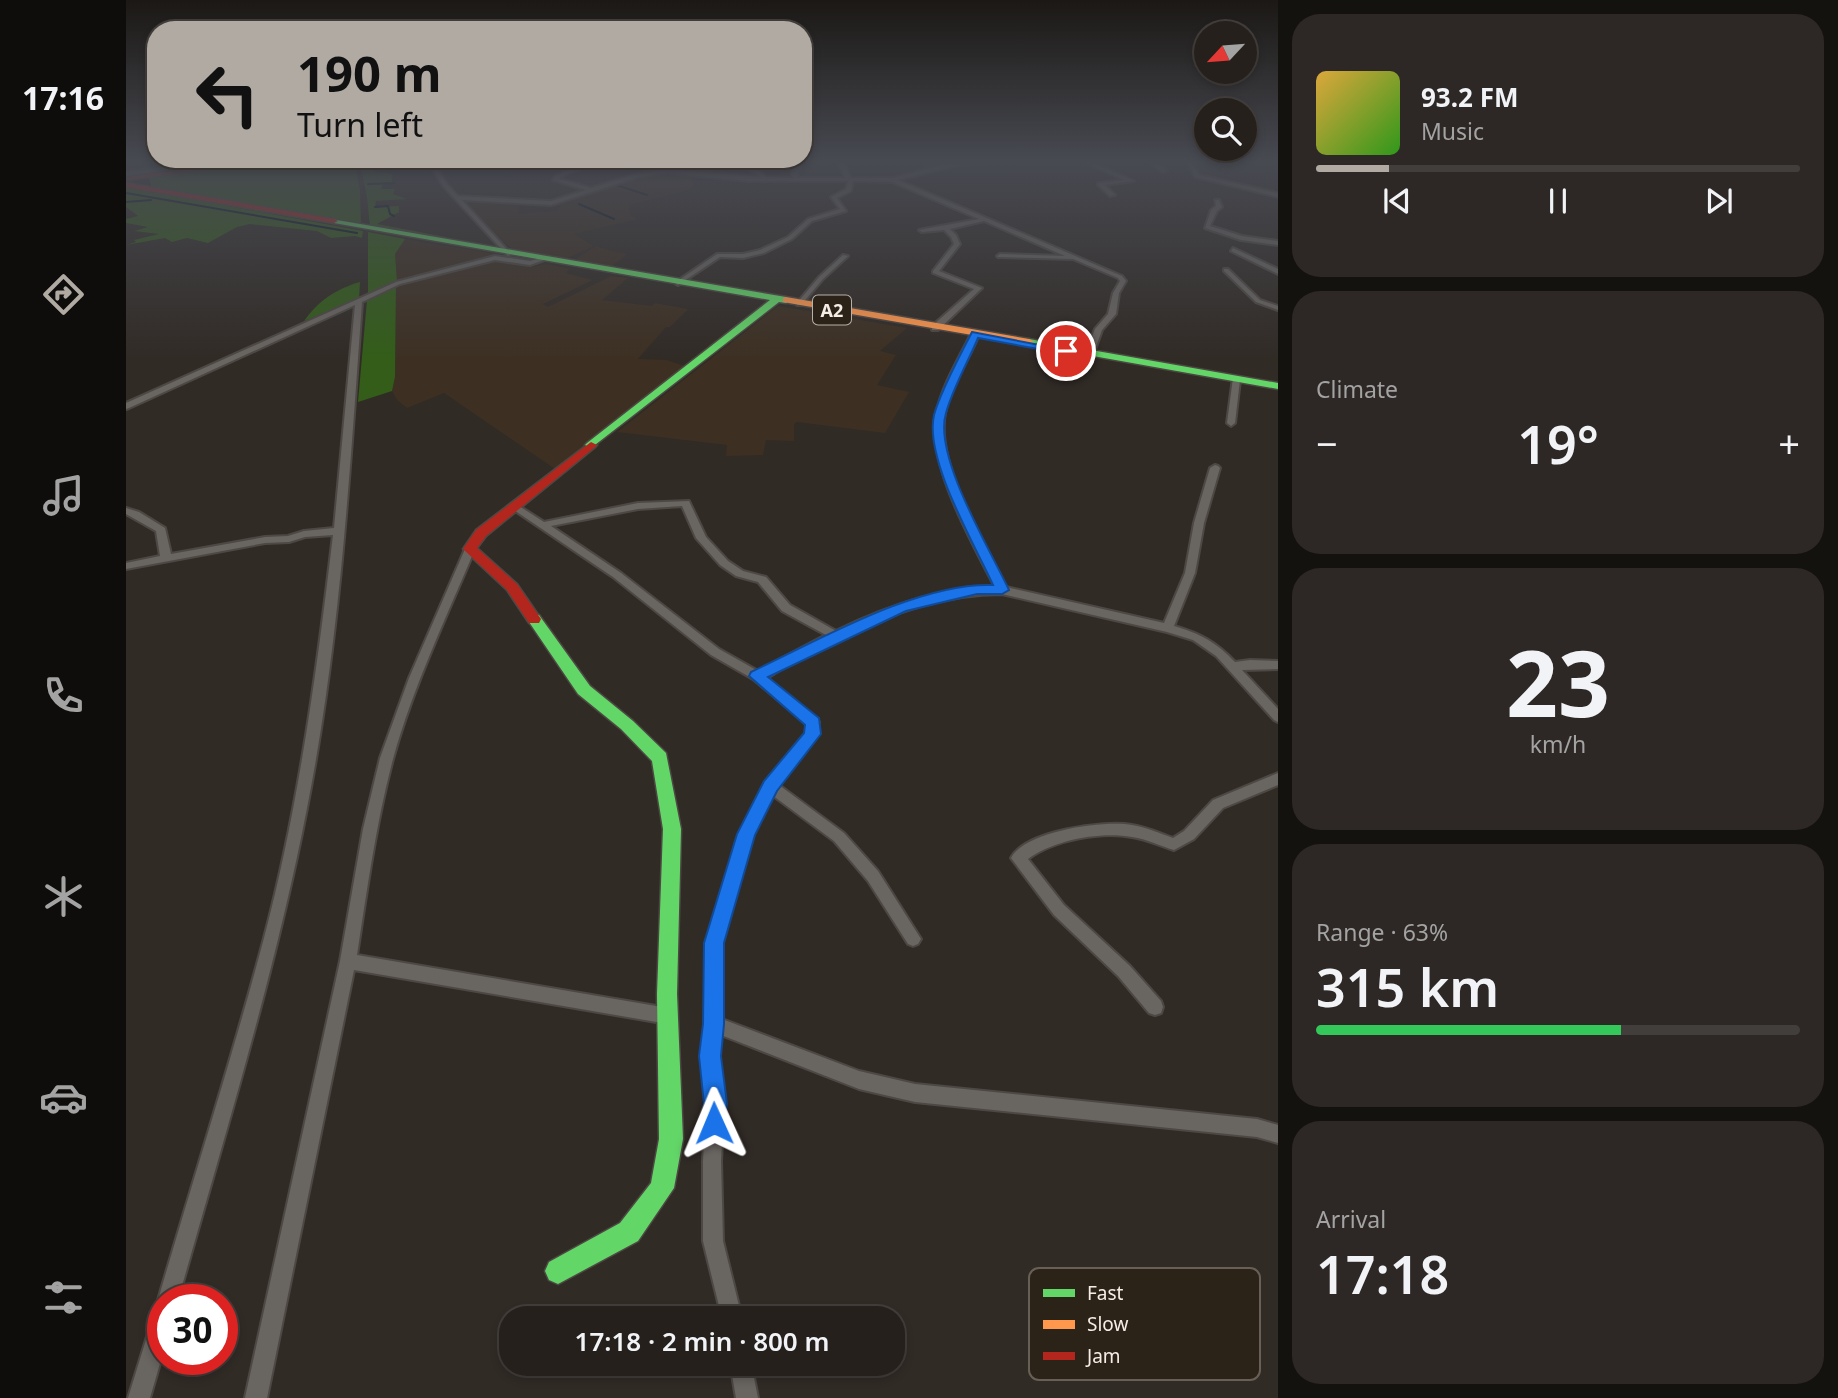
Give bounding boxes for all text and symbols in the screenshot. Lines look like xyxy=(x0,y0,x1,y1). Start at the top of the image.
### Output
north arrow xyxy=(1194,21,1256,84)
map controls xyxy=(1194,21,1257,161)
text: 190 m xyxy=(297,40,442,106)
icon: left xyxy=(182,49,273,140)
text: 17:16 xyxy=(22,76,104,119)
text: 93.2 FM xyxy=(1421,79,1518,115)
button: search xyxy=(1194,98,1257,161)
text: Turn left xyxy=(297,103,423,146)
text: Music xyxy=(1421,115,1484,147)
icon: previous xyxy=(1378,182,1416,220)
icon: pause xyxy=(1539,182,1577,220)
icon: next xyxy=(1700,182,1738,220)
icon: directions xyxy=(39,270,88,319)
road number: A2 xyxy=(813,296,851,324)
pin xyxy=(1036,321,1096,381)
icon: arrive xyxy=(1047,332,1085,370)
text: Climate xyxy=(1316,373,1398,405)
text: 19° xyxy=(1517,408,1599,479)
text: − xyxy=(1316,417,1338,469)
text: + xyxy=(1778,417,1800,469)
icon: music xyxy=(39,471,88,520)
text: 23 xyxy=(1506,620,1610,744)
icon: phone xyxy=(39,671,88,720)
text: km/h xyxy=(1530,728,1586,760)
icon: climate xyxy=(39,872,88,921)
text: Range · 63% xyxy=(1316,916,1448,948)
text: 315 km xyxy=(1316,951,1499,1022)
icon: car xyxy=(39,1073,88,1122)
position arrow xyxy=(677,1086,751,1160)
text: Arrival xyxy=(1316,1203,1386,1235)
text: 17:18 xyxy=(1316,1238,1449,1309)
legend xyxy=(1029,1268,1260,1380)
icon: filters xyxy=(39,1273,88,1322)
text: Fast xyxy=(1087,1280,1124,1306)
speed limit sign: 30 xyxy=(147,1284,238,1375)
text: Slow xyxy=(1087,1311,1128,1337)
text: 17:18 · 2 min · 800 m xyxy=(575,1323,829,1359)
text: Jam xyxy=(1085,1343,1121,1369)

